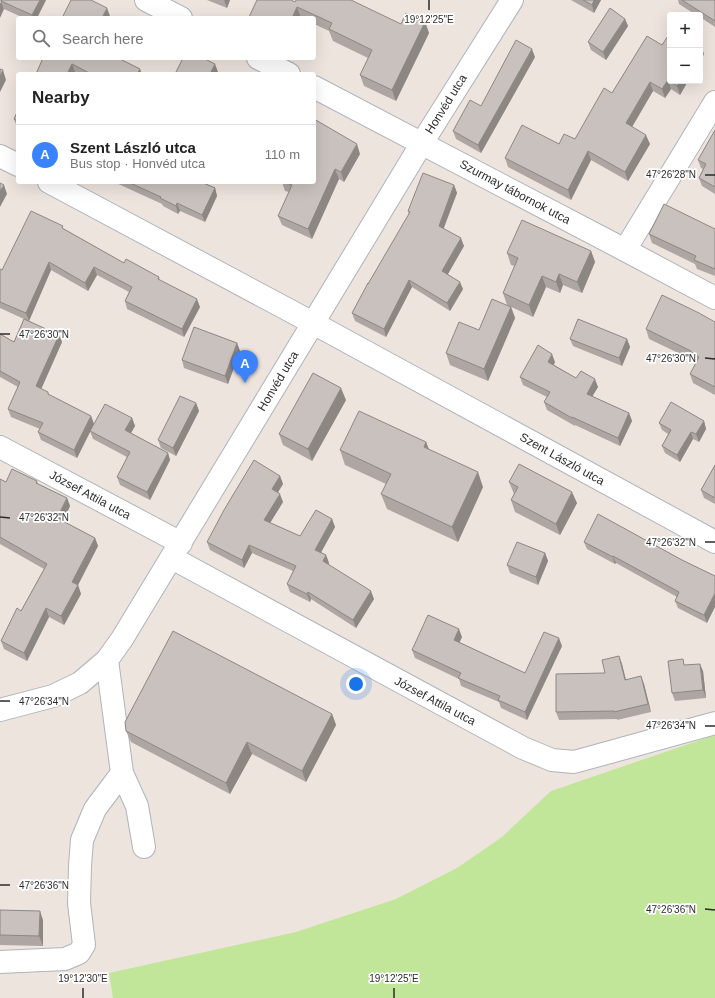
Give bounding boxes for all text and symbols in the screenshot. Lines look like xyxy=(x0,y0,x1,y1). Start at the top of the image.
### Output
map controls xyxy=(667,12,703,84)
button: + xyxy=(667,12,703,48)
text: 19°12'25"E xyxy=(404,14,454,25)
search box xyxy=(16,16,316,60)
icon: search xyxy=(30,27,52,49)
text: Search here xyxy=(62,30,144,47)
button: − xyxy=(667,48,703,84)
street label: Honvéd utca xyxy=(422,71,470,136)
text: Nearby xyxy=(32,88,90,107)
text: Szent László utca xyxy=(70,139,196,156)
text: A xyxy=(40,147,50,162)
text: 110 m xyxy=(265,147,300,162)
text: Bus stop · Honvéd utca xyxy=(70,156,205,171)
street label: Szurmay tábornok utca xyxy=(457,157,573,227)
text: 47°26'28"N xyxy=(646,169,696,180)
text: 47°26'30"N xyxy=(19,329,69,340)
street label: Honvéd utca xyxy=(255,348,302,413)
pin: A xyxy=(232,350,258,383)
text: 47°26'30"N xyxy=(646,353,696,364)
street label: Szent László utca xyxy=(517,430,607,488)
street label: József Attila utca xyxy=(47,468,133,522)
text: 47°26'32"N xyxy=(19,512,69,523)
text: 47°26'32"N xyxy=(646,537,696,548)
your location xyxy=(346,674,366,694)
street label: József Attila utca xyxy=(392,674,478,728)
text: 47°26'34"N xyxy=(19,696,69,707)
text: 47°26'34"N xyxy=(646,720,696,731)
text: 47°26'36"N xyxy=(19,880,69,891)
text: 47°26'36"N xyxy=(646,904,696,915)
text: 19°12'30"E xyxy=(58,973,108,984)
text: 19°12'25"E xyxy=(369,973,419,984)

